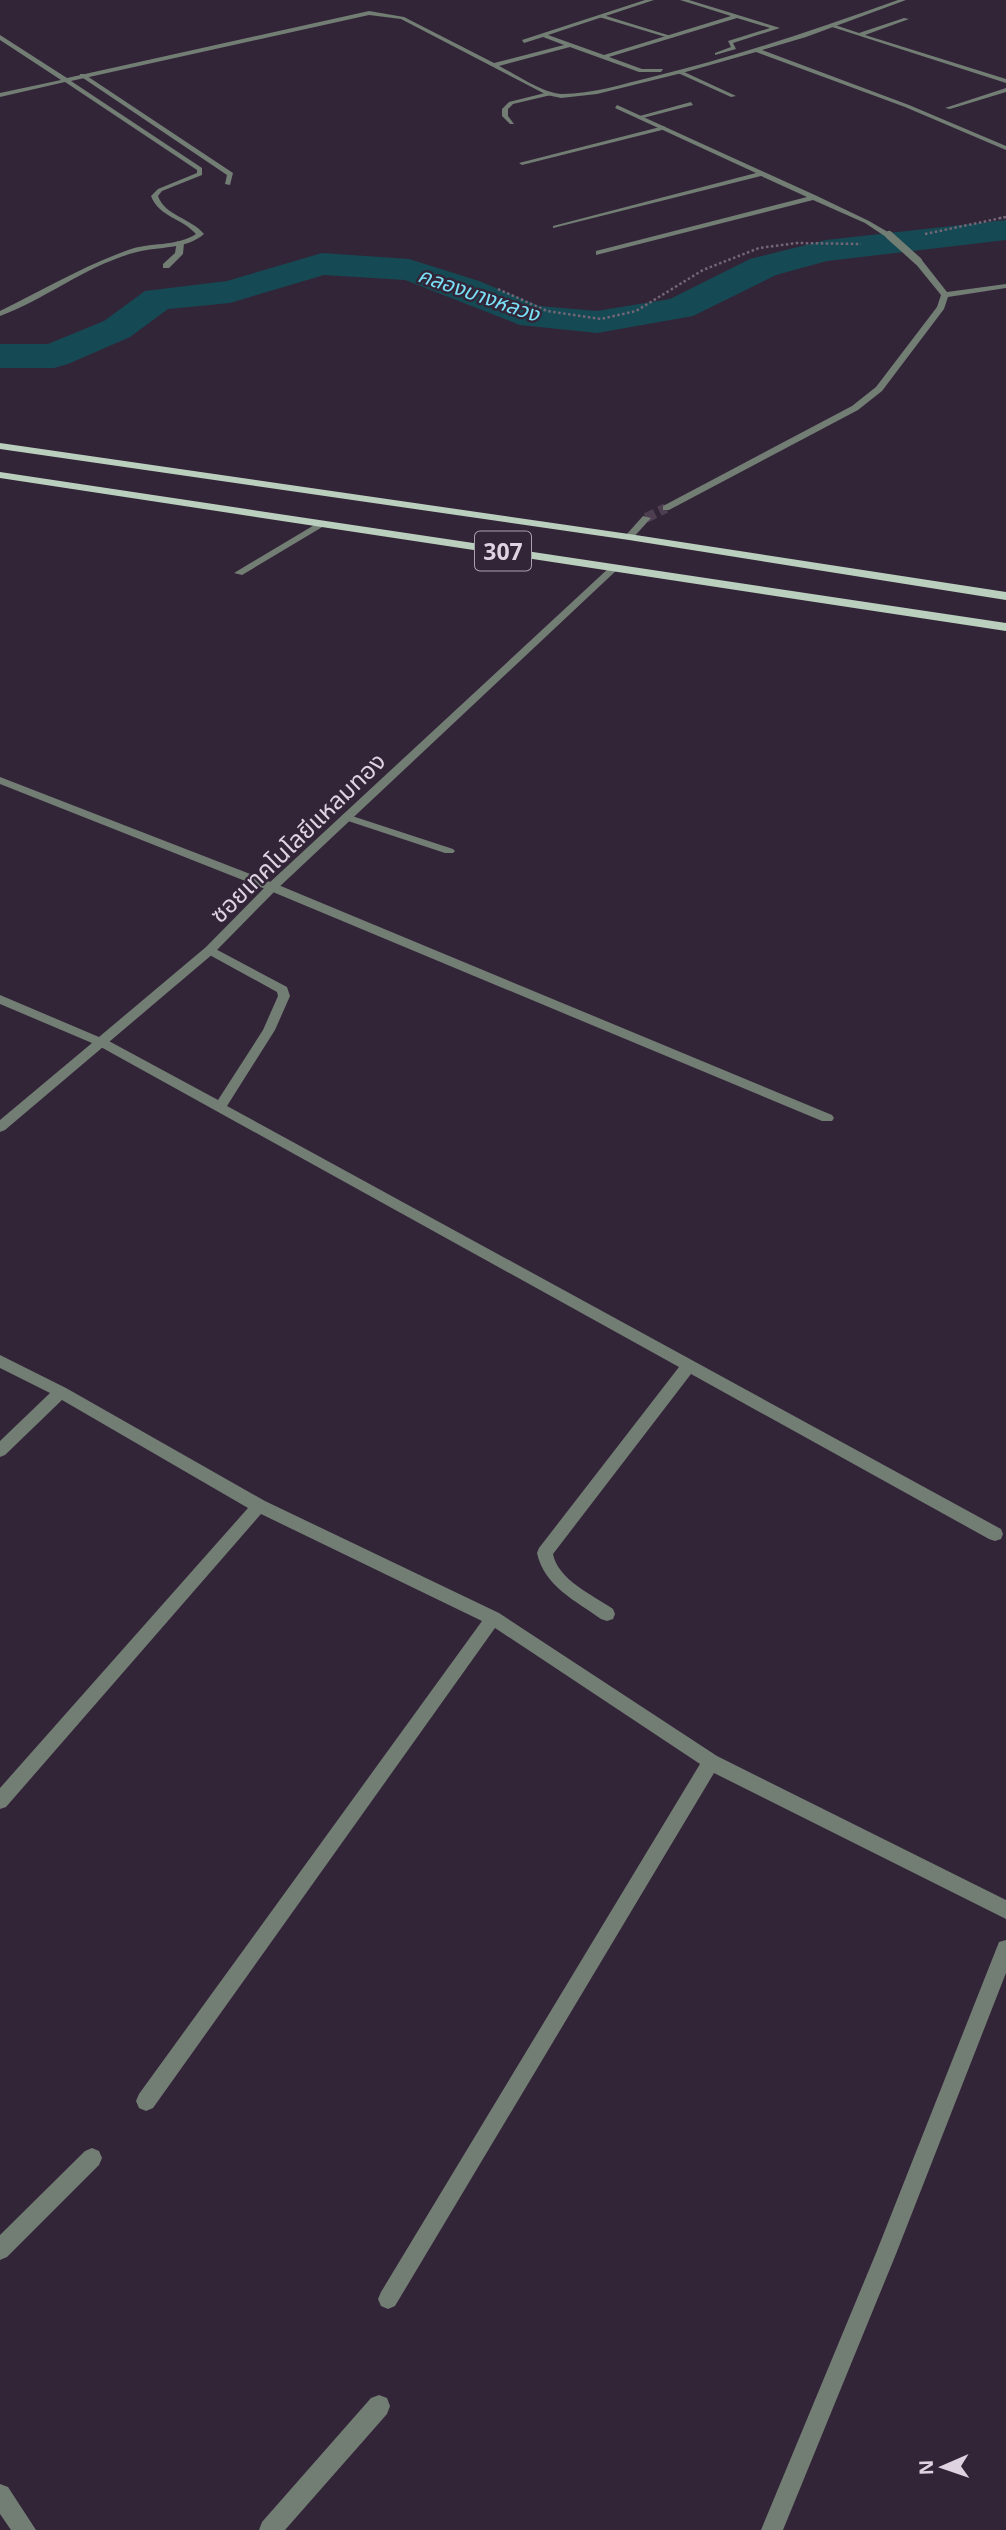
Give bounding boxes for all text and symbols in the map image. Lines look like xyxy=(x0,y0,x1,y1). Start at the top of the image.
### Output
water label: คลองบางหลวง xyxy=(415,260,545,328)
road number: 307 xyxy=(475,531,531,570)
street label: ซอยเทคโนโลยีแหลมทอง xyxy=(202,744,392,930)
north arrow xyxy=(908,2432,978,2502)
text: N xyxy=(913,2459,939,2476)

